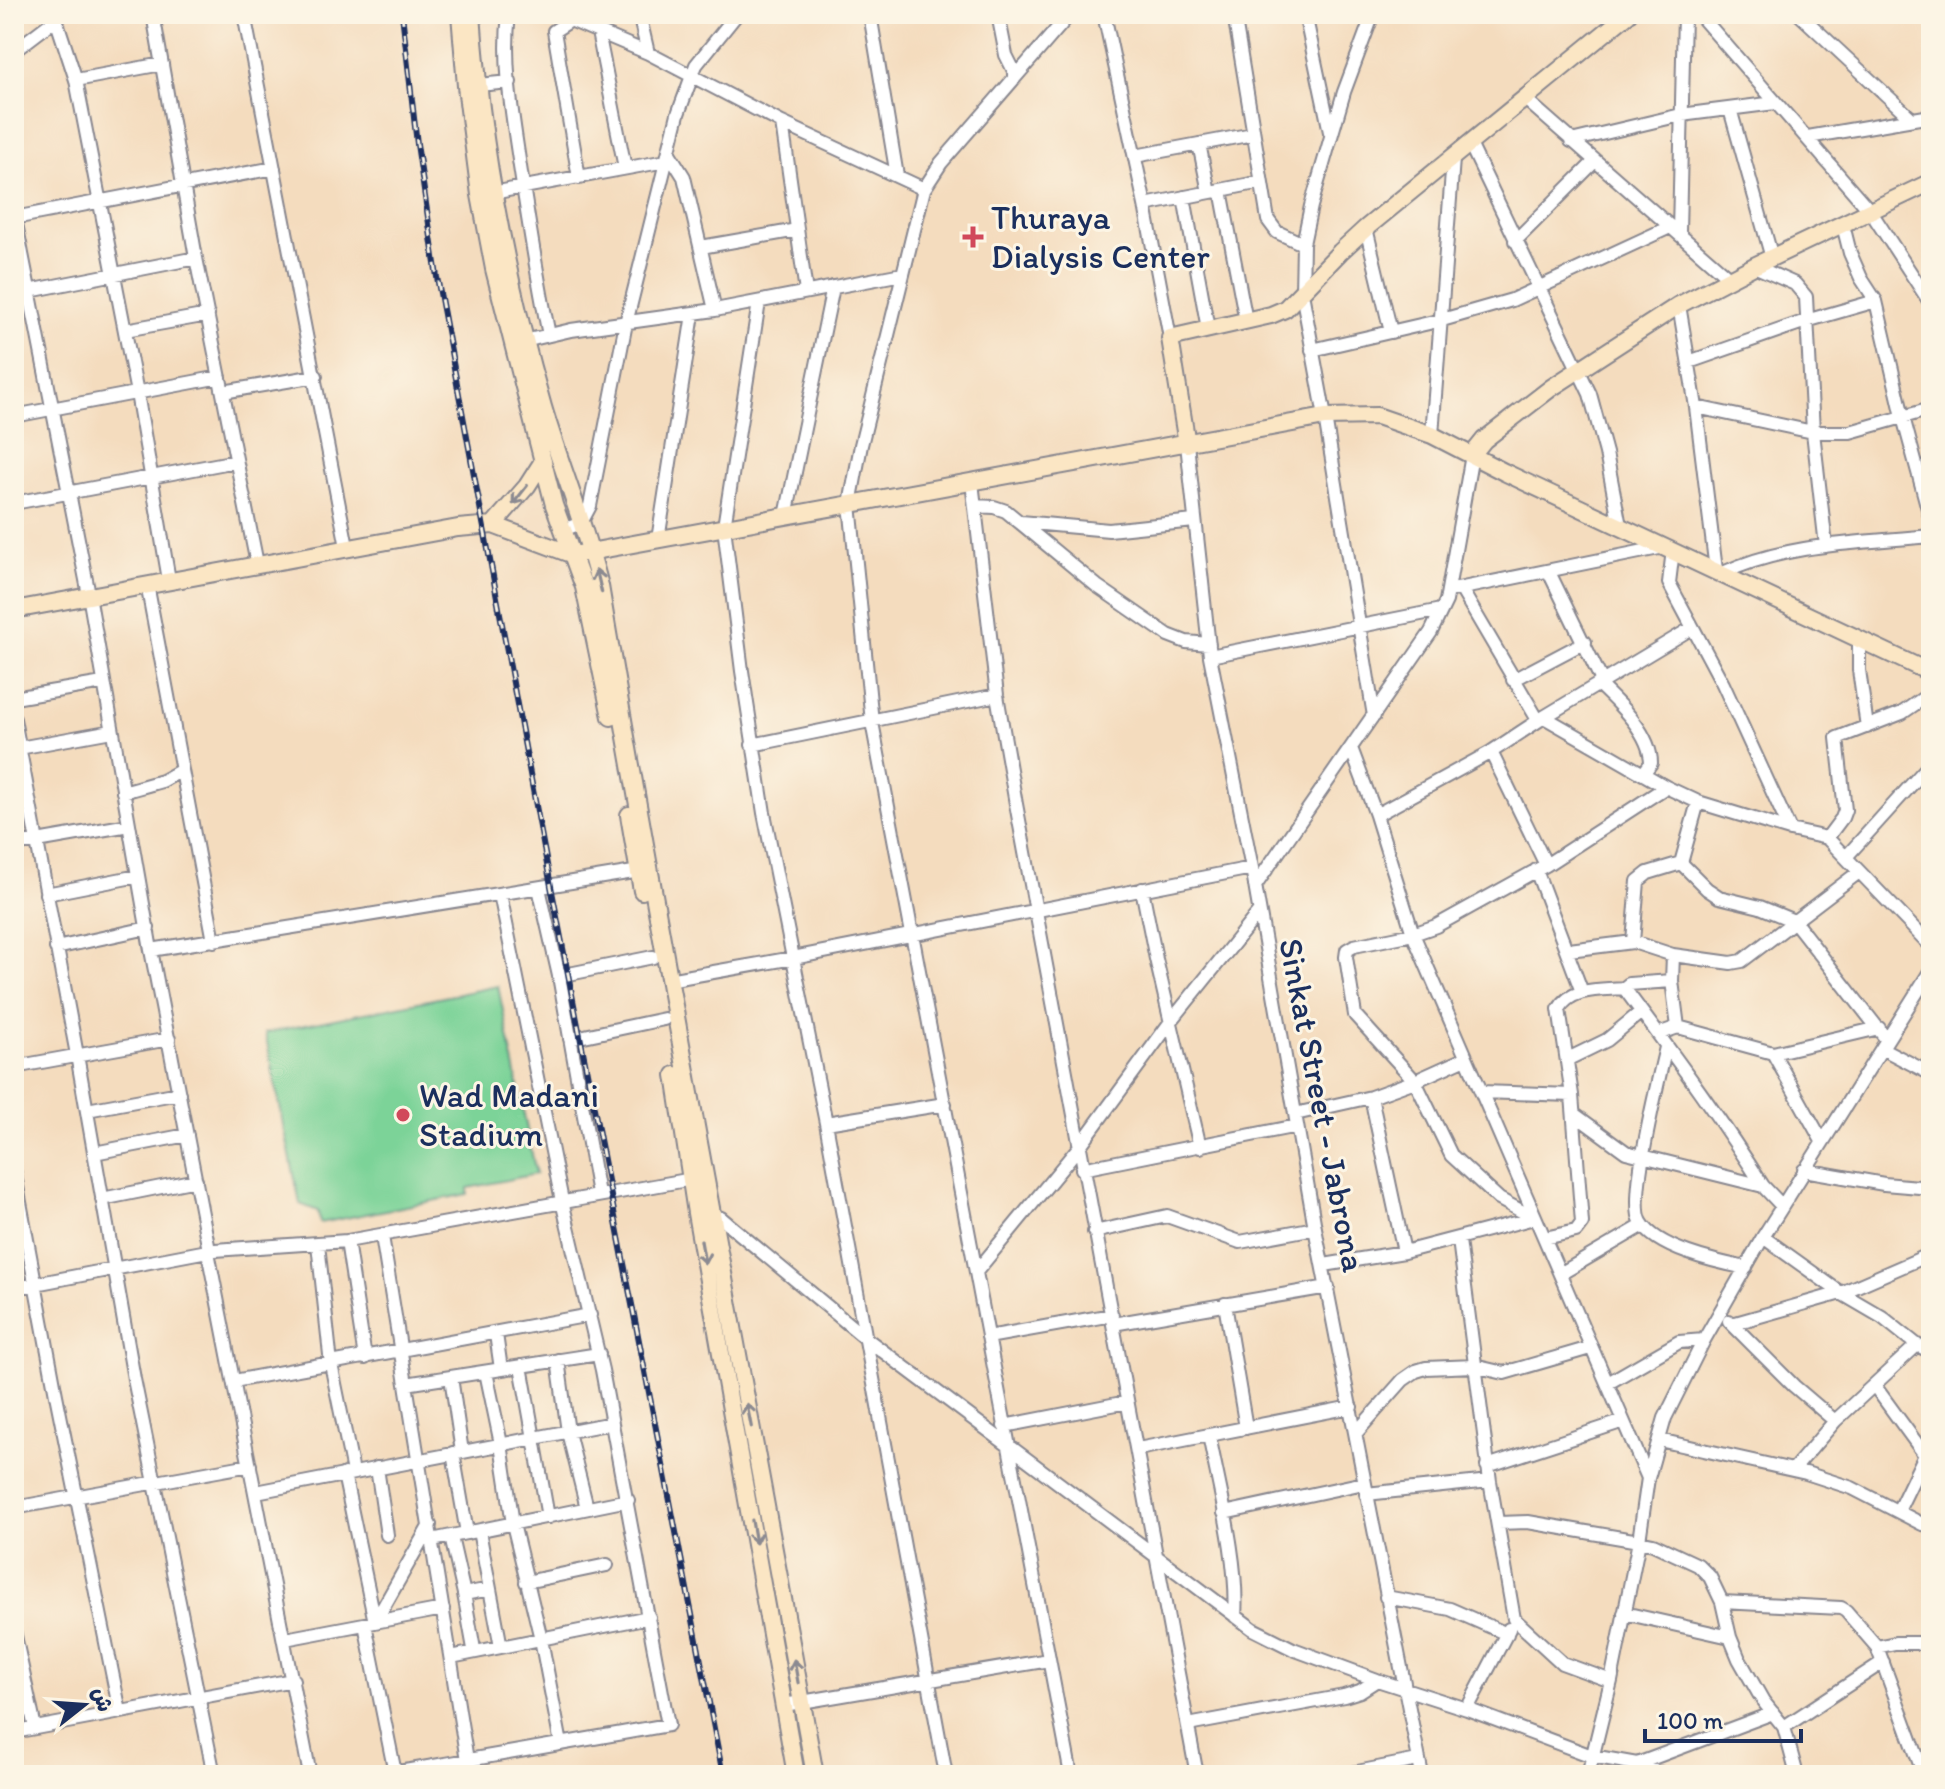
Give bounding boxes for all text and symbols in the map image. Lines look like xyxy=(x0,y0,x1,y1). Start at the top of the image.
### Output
place label: Thuraya Dialysis Center xyxy=(991,197,1210,277)
marker: Thuraya Dialysis Center xyxy=(962,226,984,248)
one-way arrow xyxy=(511,484,528,505)
one-way arrow xyxy=(591,568,606,594)
street label: Sinkat Street - Jabrona xyxy=(1270,935,1375,1276)
place label: Wad Madani Stadium xyxy=(419,1075,599,1155)
marker: Wad Madani Stadium xyxy=(394,1106,412,1124)
one-way arrow xyxy=(697,1239,712,1264)
one-way arrow xyxy=(740,1403,755,1428)
one-way arrow xyxy=(748,1519,763,1544)
one-way arrow xyxy=(787,1659,802,1684)
north arrow xyxy=(44,1665,124,1745)
text: ش xyxy=(86,1684,119,1715)
scale bar xyxy=(1645,1693,1801,1743)
text: 100 m xyxy=(1657,1706,1723,1735)

